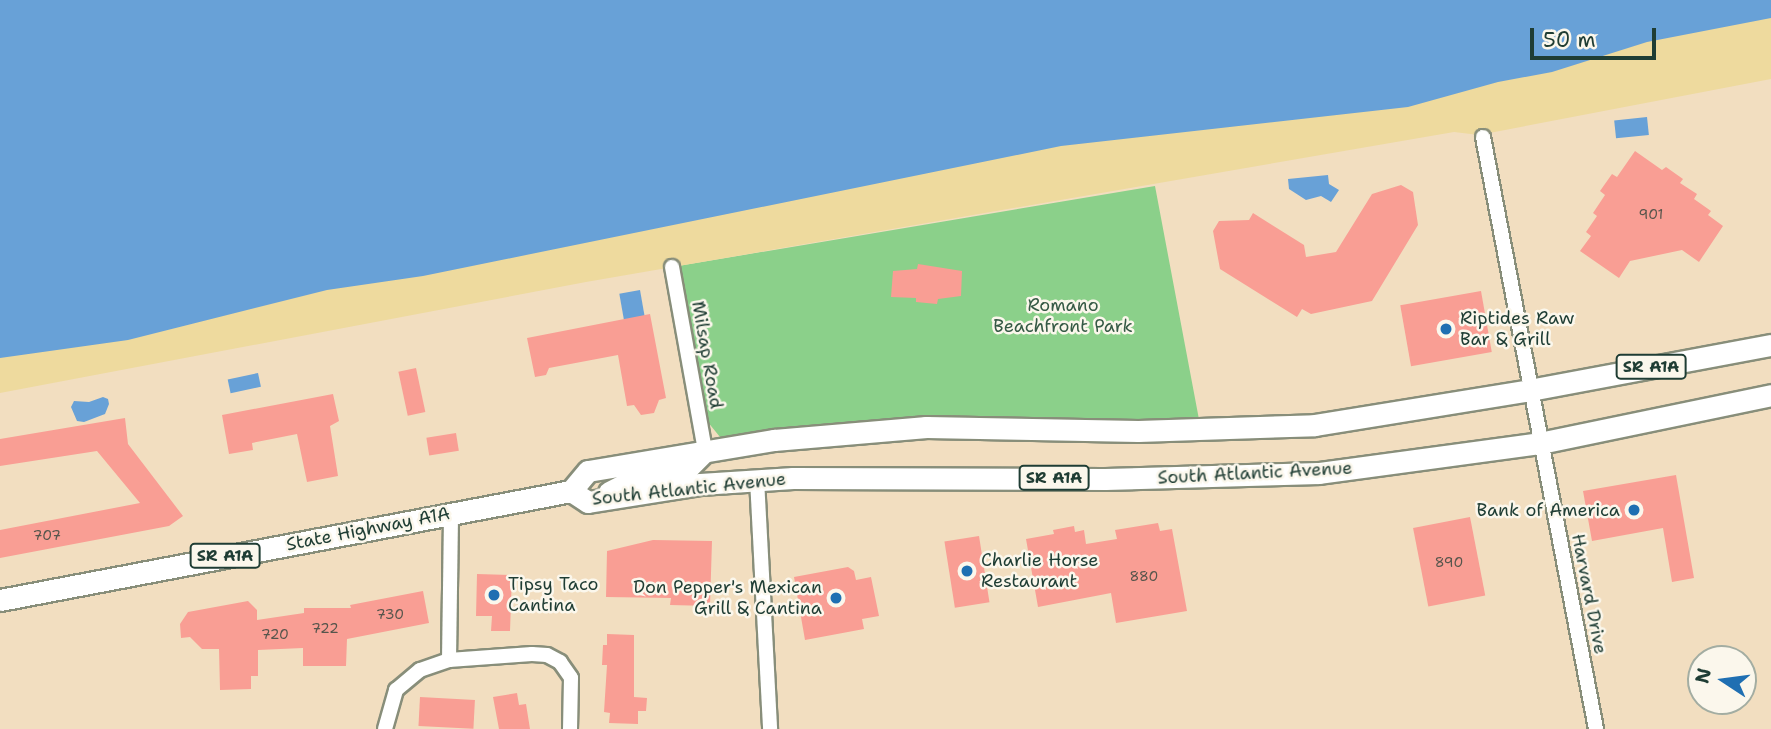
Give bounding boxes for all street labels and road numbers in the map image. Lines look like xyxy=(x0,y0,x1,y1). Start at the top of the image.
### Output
street label: Milsap Road xyxy=(687,299,727,411)
road number: SR A1A xyxy=(1614,354,1688,380)
street label: South Atlantic Avenue xyxy=(1157,457,1353,489)
road number: SR A1A xyxy=(1017,466,1091,491)
street label: South Atlantic Avenue xyxy=(591,468,787,510)
street label: State Highway A1A xyxy=(284,503,452,555)
street label: Harvard Drive xyxy=(1567,532,1611,656)
road number: SR A1A xyxy=(188,544,262,568)

